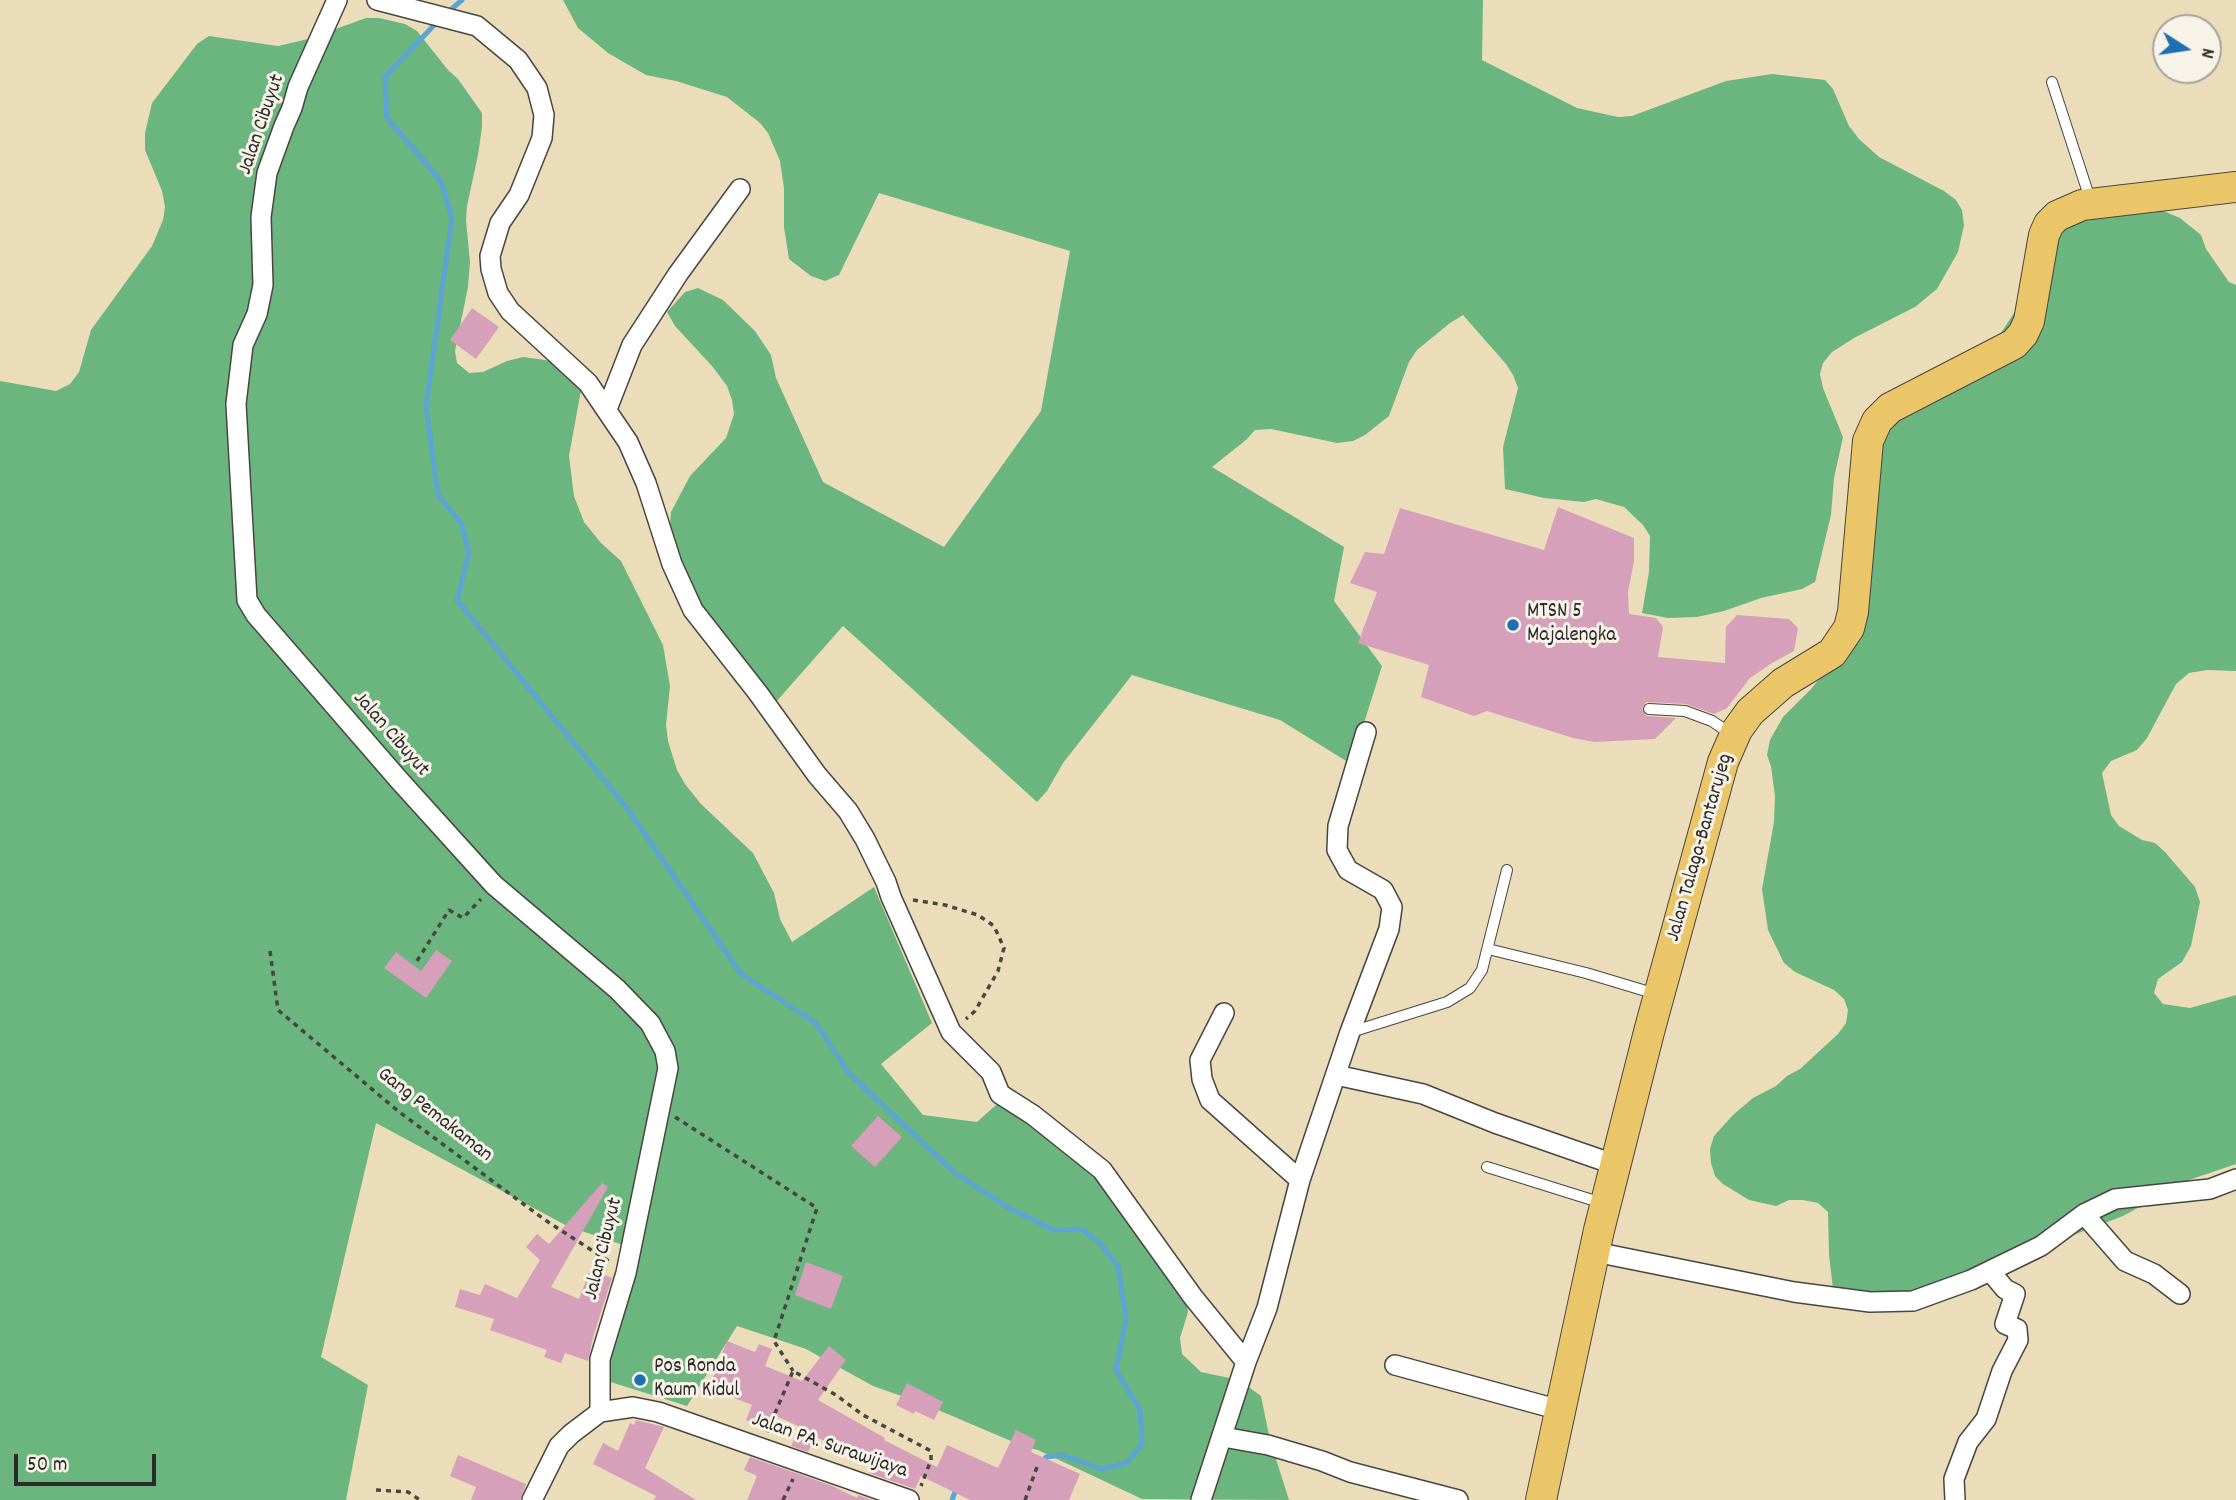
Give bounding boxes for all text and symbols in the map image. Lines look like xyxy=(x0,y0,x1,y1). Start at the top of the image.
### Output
north arrow xyxy=(2152,14,2222,84)
text: N xyxy=(2192,46,2220,60)
street label: Jalan Cibuyut xyxy=(234,71,292,179)
place label: MTSN 5 Majalengka xyxy=(1527,600,1616,650)
marker: MTSN 5 Majalengka xyxy=(1505,617,1521,633)
street label: Jalan Cibuyut xyxy=(346,687,434,783)
street label: Jalan Talaga-Bantarujeg xyxy=(1662,751,1740,945)
street label: Gang Pemakaman xyxy=(371,1063,497,1169)
street label: Jalan Cibuyut xyxy=(580,1195,630,1303)
place label: Pos Ronda Kaum Kidul xyxy=(654,1355,739,1405)
marker: Pos Ronda Kaum Kidul xyxy=(632,1372,648,1388)
street label: Jalan PA. Surawijaya xyxy=(748,1409,910,1485)
scale bar xyxy=(18,1440,159,1484)
text: 50 m xyxy=(27,1451,67,1481)

